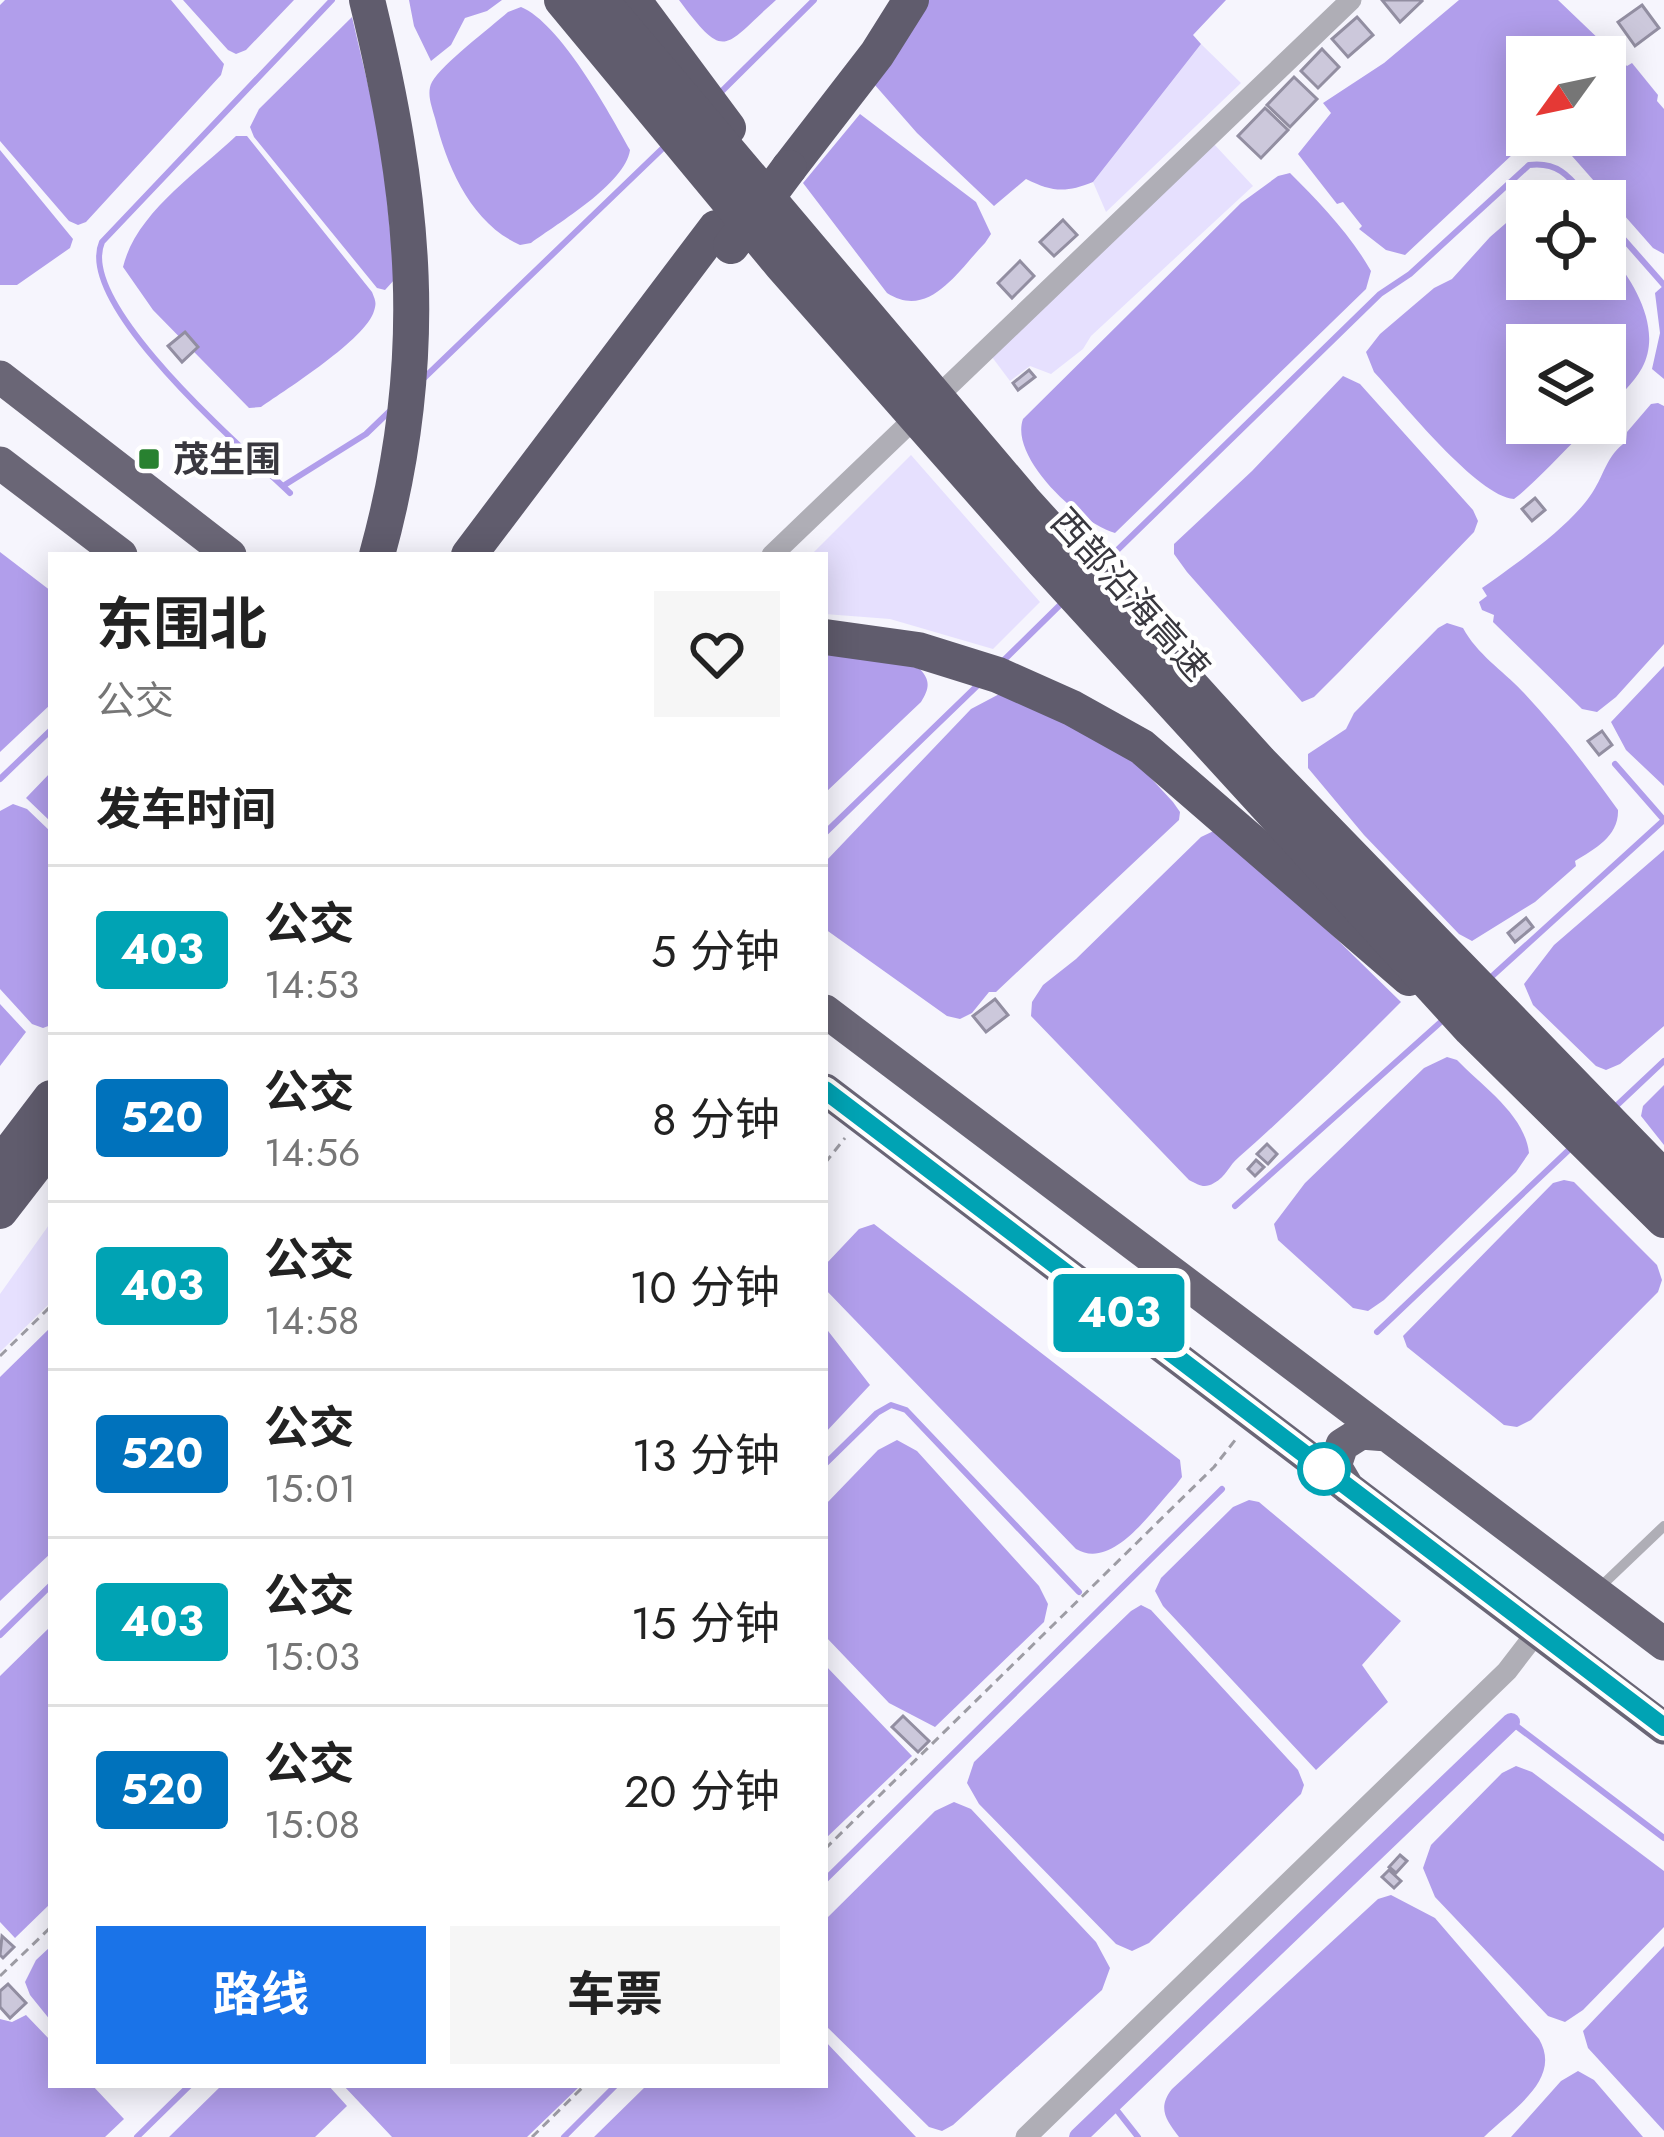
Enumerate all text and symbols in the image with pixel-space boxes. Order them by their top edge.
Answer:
north arrow [1506,36,1626,156]
map controls [1506,36,1626,444]
button: locate [1506,180,1626,300]
button: layers [1506,324,1626,444]
place label: 茂生围 [173,433,281,485]
marker: 茂生围 [136,446,162,472]
street label: 西部沿海高速 [1039,496,1223,692]
text: 东围北 [96,583,267,665]
button: heart [654,591,780,717]
text: 公交 [96,672,174,729]
text: 发车时间 [96,777,276,842]
text: 公交 [264,891,354,956]
text: 403 [120,919,204,980]
text: 5 分钟 [651,919,780,984]
text: 14:53 [264,956,359,1013]
text: 公交 [264,1059,354,1124]
text: 520 [121,1087,203,1148]
text: 8 分钟 [652,1087,780,1152]
text: 14:56 [264,1124,360,1181]
text: 公交 [264,1227,354,1292]
text: 403 [120,1255,204,1316]
text: 10 分钟 [629,1255,780,1320]
line badge: 403 [1050,1274,1188,1352]
text: 403 [1077,1282,1161,1343]
text: 14:58 [264,1292,359,1349]
text: 公交 [264,1395,354,1460]
text: 520 [121,1423,203,1484]
text: 13 分钟 [632,1423,780,1488]
unlabelled marker [1299,1444,1349,1494]
text: 15:01 [264,1460,356,1517]
text: 公交 [264,1563,354,1628]
text: 403 [120,1591,204,1652]
text: 15 分钟 [631,1591,780,1656]
text: 15:03 [264,1628,360,1685]
text: 公交 [264,1731,354,1796]
text: 520 [121,1759,203,1820]
text: 20 分钟 [624,1759,780,1824]
text: 15:08 [264,1796,360,1853]
button: 路线 [96,1926,426,2064]
button: 车票 [450,1926,780,2064]

